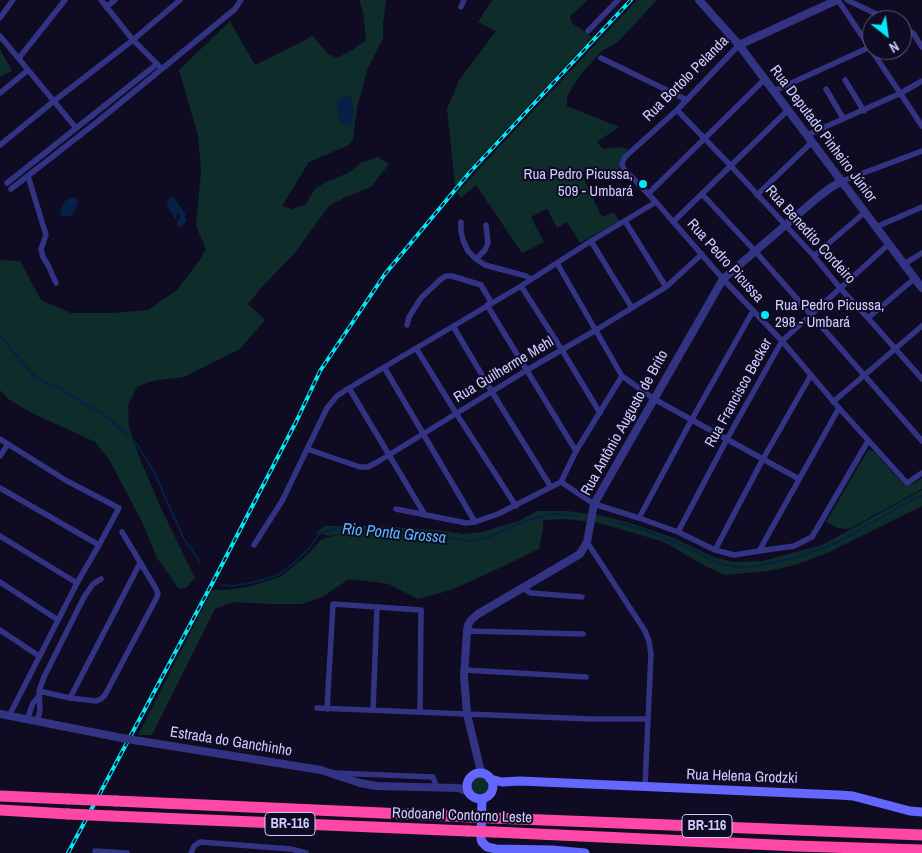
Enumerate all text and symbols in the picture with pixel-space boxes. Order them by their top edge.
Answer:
north arrow [862,10,912,60]
street label: Rua Bortolo Pelanda [640,33,732,125]
text: N [886,37,902,57]
street label: Rua Deputado Pinheiro Júnior [766,62,880,206]
place label: Rua Pedro Picussa, 509 - Umbará [524,166,633,201]
marker: Rua Pedro Picussa, 509 - Umbará [637,178,649,190]
street label: Rua Benedito Cordeiro [761,182,859,288]
street label: Rua Pedro Picussa [683,216,767,306]
place label: Rua Pedro Picussa, 298 - Umbará [775,297,884,332]
marker: Rua Pedro Picussa, 298 - Umbará [759,309,771,321]
street label: Rua Guilherme Mehl [451,333,557,407]
street label: Rua Francisco Becker [702,335,776,451]
street label: Rua Antônio Augusto de Brito [578,347,672,499]
water label: Rio Ponta Grossa [341,520,447,548]
street label: Estrada do Ganchinho [169,723,293,761]
street label: Rua Helena Grodzki [686,766,798,788]
street label: Rodoanel Contorno Leste [392,805,532,827]
road number: BR-116 [265,812,315,836]
road number: BR-116 [682,814,732,838]

